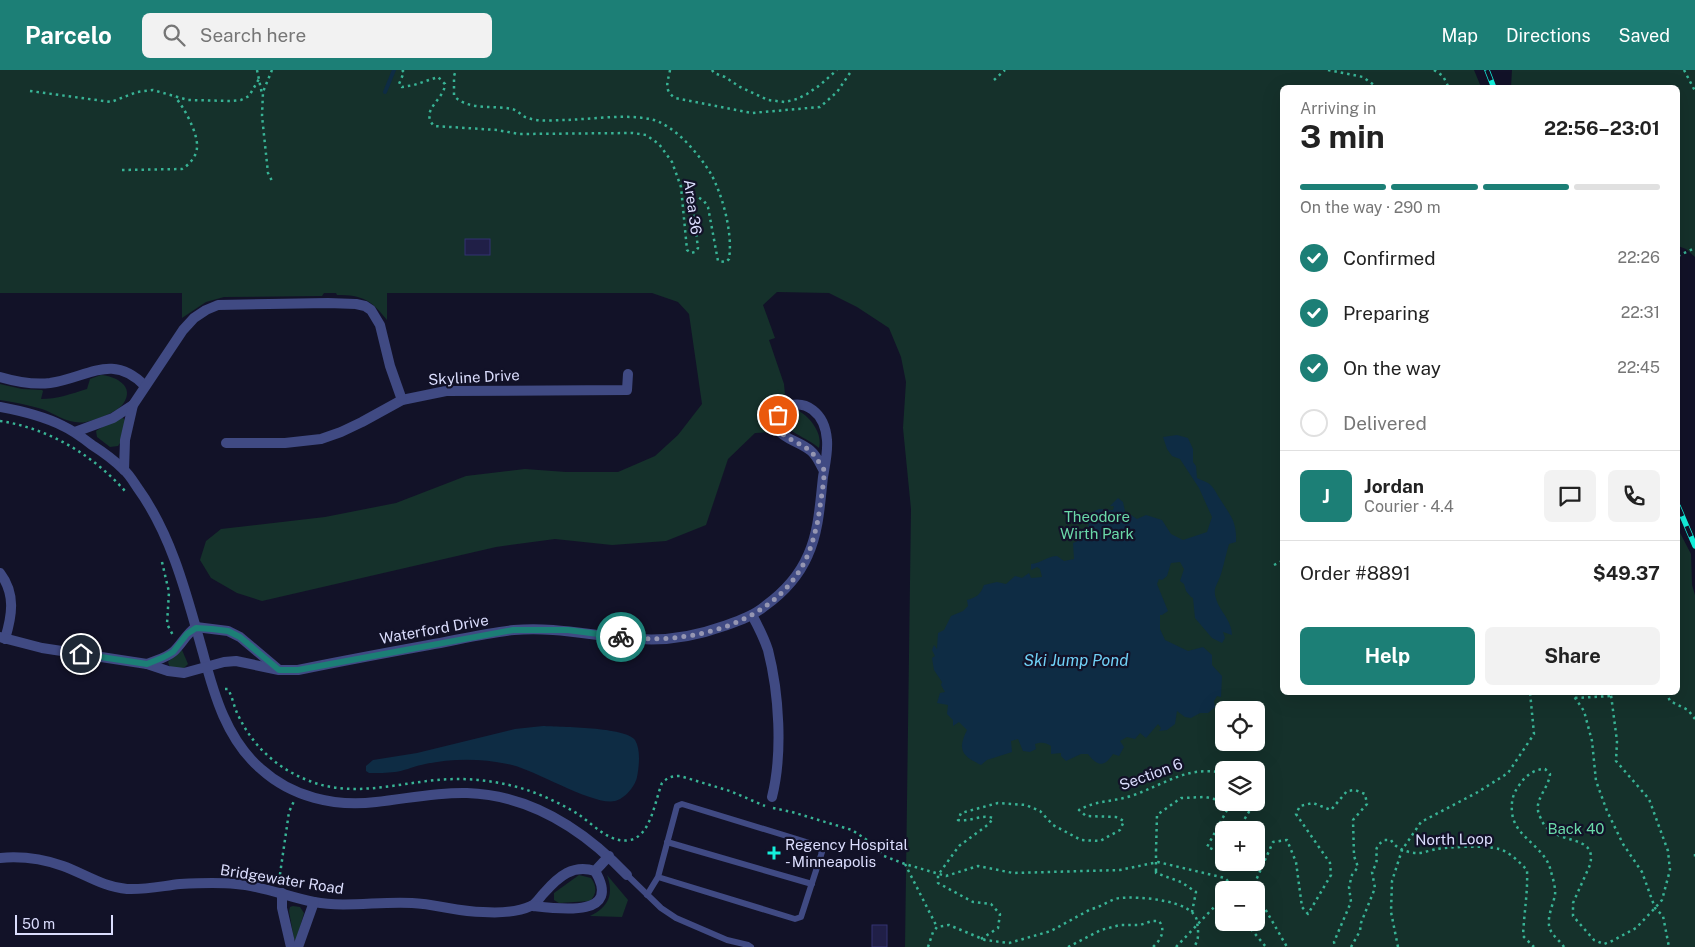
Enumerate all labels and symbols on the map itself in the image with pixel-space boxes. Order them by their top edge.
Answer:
street label: Area 36 [681,178,705,236]
street label: Skyline Drive [428,366,520,388]
pin [757,394,799,436]
park label: Theodore Wirth Park [1060,508,1134,542]
street label: Waterford Drive [378,611,490,647]
courier [596,612,646,662]
pin [60,633,102,675]
water label: Ski Jump Pond [1024,651,1129,670]
street label: Section 6 [1117,755,1185,793]
park label: Back 40 [1547,820,1605,837]
street label: North Loop [1415,830,1493,848]
place label: Regency Hospital - Minneapolis [785,836,908,870]
marker: Regency Hospital - Minneapolis [767,846,781,860]
street label: Bridgewater Road [219,861,345,897]
scale bar [15,912,112,935]

